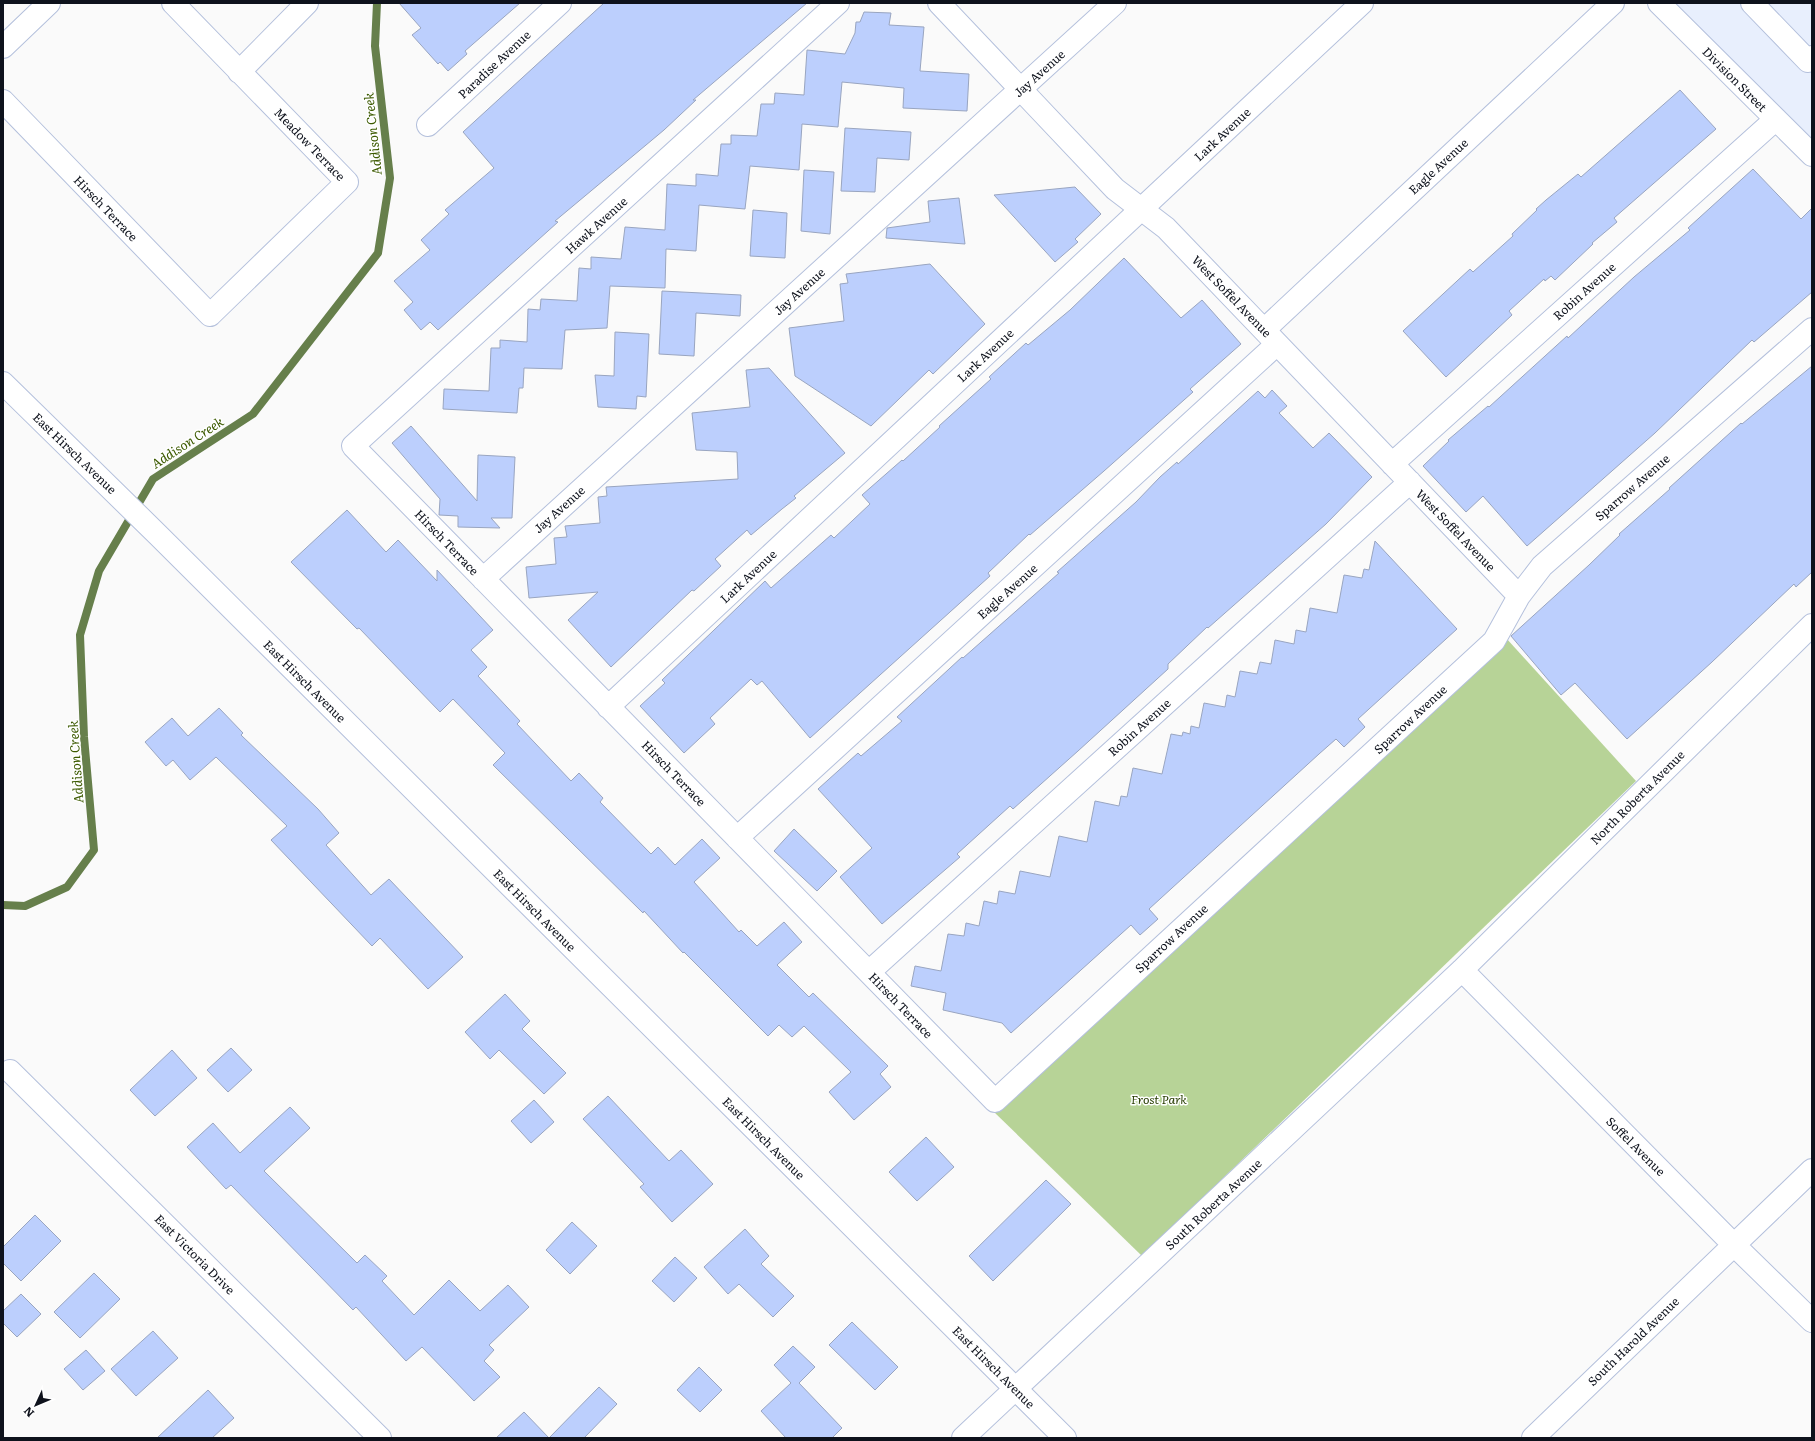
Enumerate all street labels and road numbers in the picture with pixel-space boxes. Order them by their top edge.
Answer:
street label: Paradise Avenue [454,26,534,102]
street label: Division Street [1699,43,1771,115]
street label: Jay Avenue [1009,45,1069,101]
street label: Meadow Terrace [270,103,350,185]
street label: Lark Avenue [1190,103,1254,165]
street label: Eagle Avenue [1404,134,1472,198]
street label: Hirsch Terrace [70,171,142,245]
street label: Hawk Avenue [561,192,631,258]
street label: West Soffel Avenue [1188,251,1276,341]
street label: Robin Avenue [1549,258,1619,324]
street label: Jay Avenue [769,263,829,319]
street label: Lark Avenue [953,324,1017,386]
street label: East Hirsch Avenue [29,408,121,498]
street label: Sparrow Avenue [1591,449,1673,525]
street label: Jay Avenue [529,481,589,537]
street label: West Soffel Avenue [1412,485,1500,575]
street label: Hirsch Terrace [411,505,483,579]
street label: Lark Avenue [716,545,780,607]
street label: Eagle Avenue [973,559,1041,623]
street label: East Hirsch Avenue [260,636,350,726]
street label: Sparrow Avenue [1370,680,1450,758]
street label: Robin Avenue [1104,694,1174,760]
street label: Hirsch Terrace [638,736,710,810]
street label: North Roberta Avenue [1586,746,1688,848]
street label: East Hirsch Avenue [490,865,580,955]
street label: Sparrow Avenue [1131,899,1211,977]
street label: Hirsch Terrace [865,968,937,1042]
street label: East Hirsch Avenue [719,1093,809,1183]
street label: Soffel Avenue [1602,1112,1670,1180]
street label: South Roberta Avenue [1161,1154,1265,1254]
street label: East Victoria Drive [151,1210,239,1298]
street label: South Harold Avenue [1583,1292,1683,1390]
street label: East Hirsch Avenue [949,1322,1039,1412]

